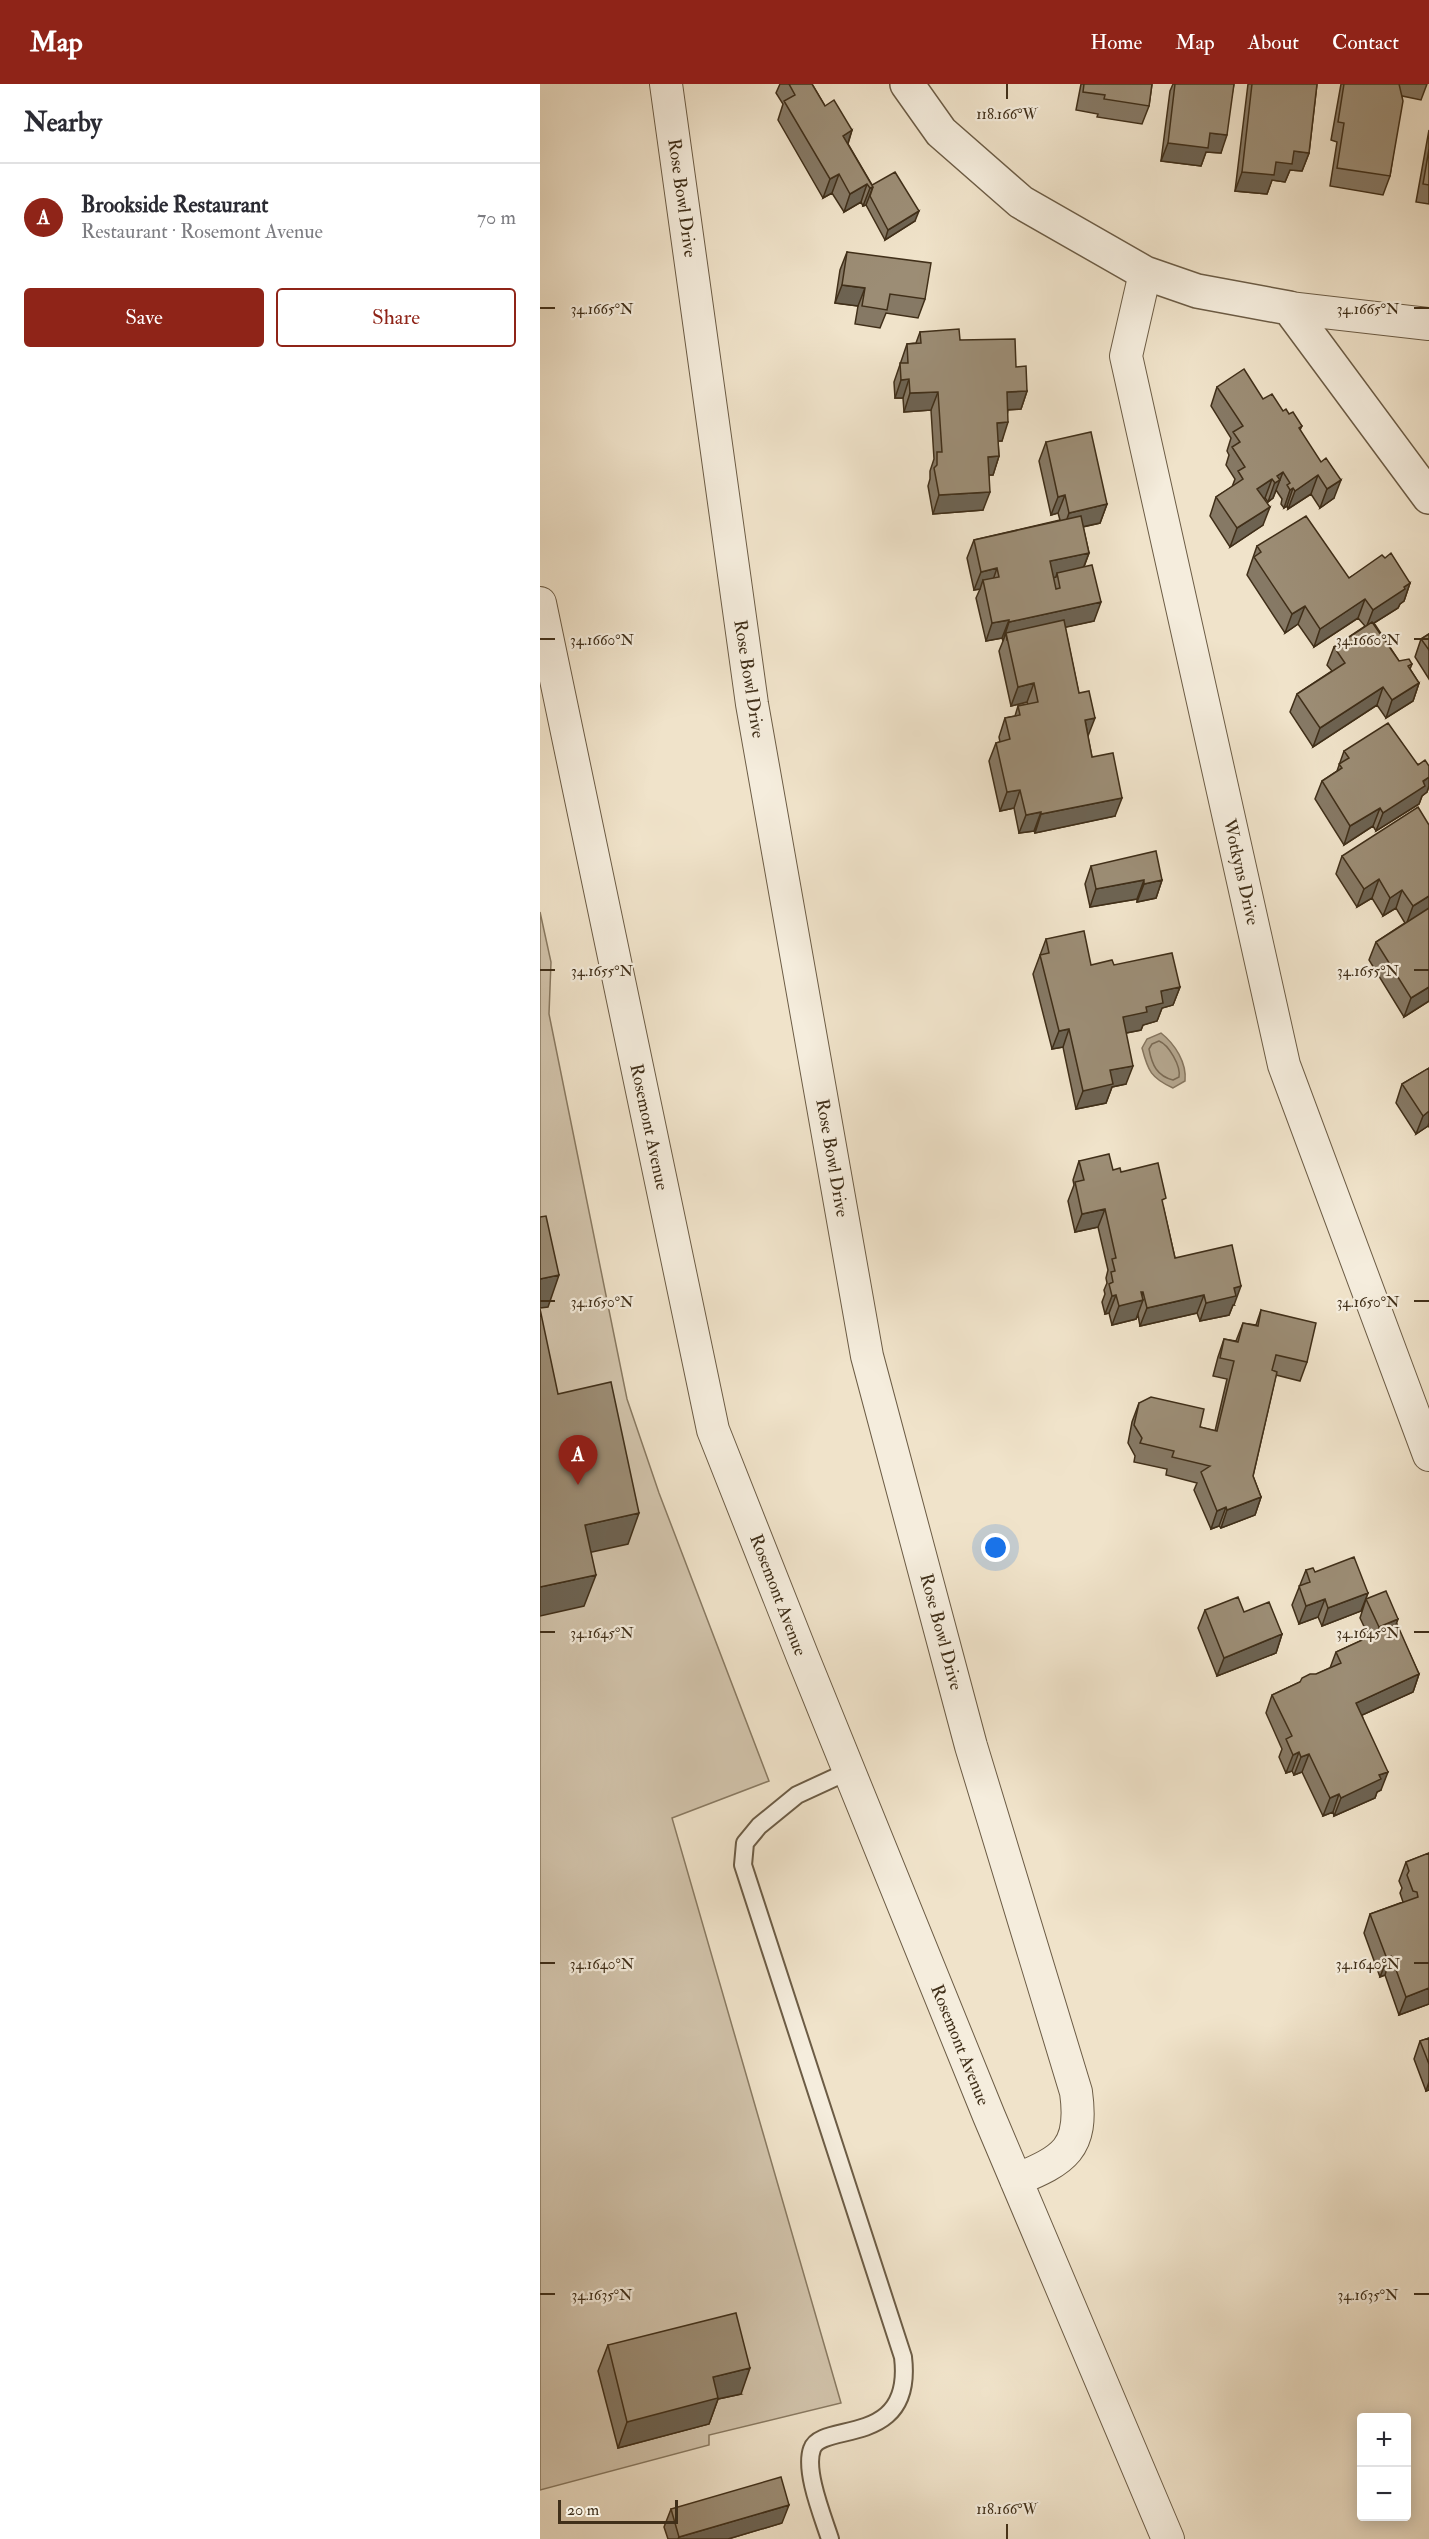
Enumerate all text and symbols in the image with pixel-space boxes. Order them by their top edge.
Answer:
text: Map [30,25,83,60]
text: Home [1090,29,1142,56]
text: Map [1175,29,1215,56]
text: About [1248,29,1299,56]
text: Contact [1332,29,1399,56]
text: 118.166°W [976,105,1039,124]
text: Nearby [24,107,102,139]
street label: Rose Bowl Drive [662,137,702,259]
text: Brookside Restaurant [81,191,268,219]
text: A [37,205,50,230]
text: 70 m [477,205,516,230]
text: Restaurant · Rosemont Avenue [81,219,323,244]
button: Save [24,288,264,347]
button: Share [276,288,516,347]
text: 34.1665°N [571,300,634,319]
text: 34.1665°N [1337,300,1400,319]
street label: Rose Bowl Drive [728,618,770,740]
text: 34.1660°N [570,631,634,650]
text: 34.1660°N [1336,631,1400,650]
street label: Wotkyns Drive [1217,816,1264,928]
text: 34.1655°N [571,962,633,981]
text: 34.1655°N [1337,962,1399,981]
street label: Rosemont Avenue [624,1062,674,1193]
street label: Rose Bowl Drive [810,1097,854,1219]
text: 34.1650°N [571,1293,634,1312]
text: 34.1650°N [1337,1293,1400,1312]
pin: A [558,1436,597,1485]
street label: Rosemont Avenue [744,1531,812,1660]
your location [981,1533,1010,1562]
street label: Rose Bowl Drive [914,1571,968,1693]
text: 34.1645°N [570,1624,634,1643]
text: 34.1645°N [1336,1624,1400,1643]
text: 34.1640°N [570,1955,635,1974]
text: 34.1640°N [1336,1955,1401,1974]
street label: Rosemont Avenue [925,1981,995,2109]
text: 34.1635°N [572,2286,633,2305]
text: 34.1635°N [1338,2286,1399,2305]
map controls [1357,2413,1411,2521]
button: + [1357,2413,1411,2467]
button: − [1357,2467,1411,2521]
scale bar [558,2497,678,2524]
text: 20 m [567,2500,599,2520]
text: 118.166°W [976,2500,1039,2519]

